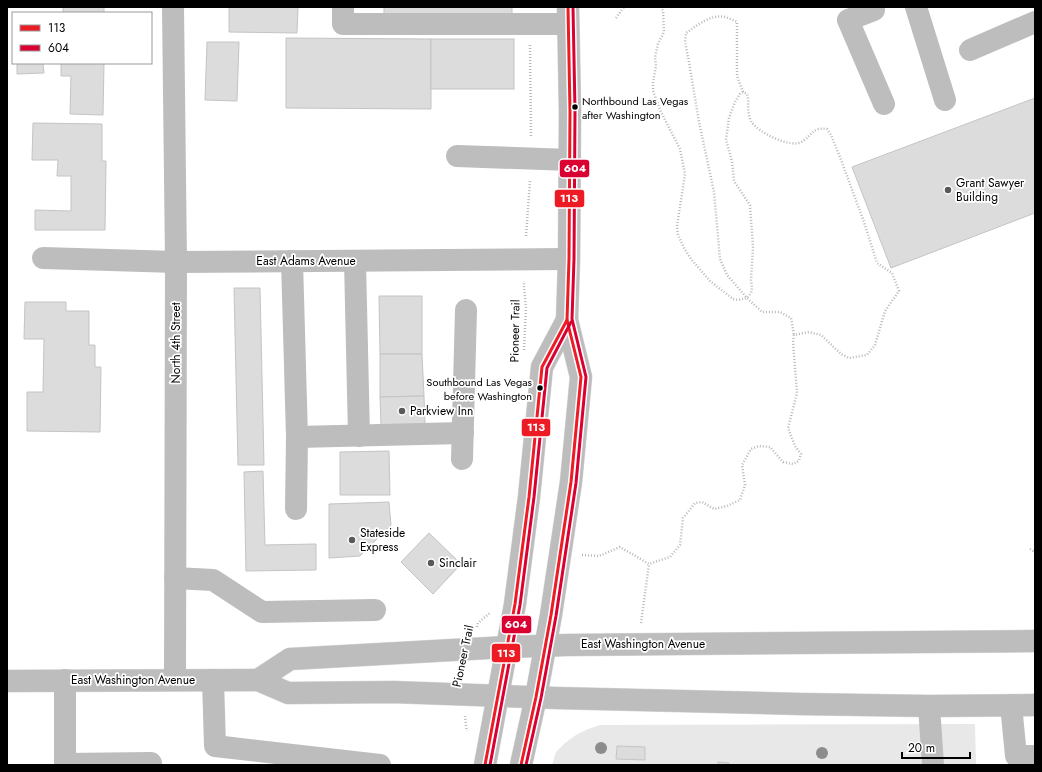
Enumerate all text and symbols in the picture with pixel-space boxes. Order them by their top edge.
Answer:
legend [12,12,152,64]
text: 113 [48,19,66,37]
text: 604 [48,39,69,57]
place label: Northbound Las Vegas after Washington [582,93,689,123]
marker: Northbound Las Vegas after Washington [570,102,580,112]
line badge: 604 [559,159,590,178]
text: 604 [564,160,586,176]
place label: Grant Sawyer Building [956,174,1025,206]
marker: Grant Sawyer Building [943,185,953,195]
line badge: 113 [554,189,585,208]
text: 113 [560,190,578,206]
street label: East Adams Avenue [256,252,356,270]
street label: Pioneer Trail [505,299,525,363]
street label: North 4th Street [167,302,185,384]
place label: Southbound Las Vegas before Washington [426,374,533,404]
marker: Southbound Las Vegas before Washington [535,383,545,393]
place label: Parkview Inn [410,402,473,420]
marker: Parkview Inn [397,406,407,416]
line badge: 113 [521,418,551,437]
text: 113 [527,419,545,435]
place label: Stateside Express [360,524,405,556]
marker: Stateside Express [347,535,357,545]
place label: Sinclair [439,554,477,572]
marker: Sinclair [426,558,436,568]
line badge: 604 [501,615,532,634]
text: 604 [505,616,527,632]
street label: Pioneer Trail [448,623,478,689]
street label: East Washington Avenue [581,635,705,653]
line badge: 113 [491,643,521,663]
text: 113 [497,645,515,661]
street label: East Washington Avenue [71,671,195,689]
scale bar [902,734,970,760]
text: 20 m [908,739,935,757]

